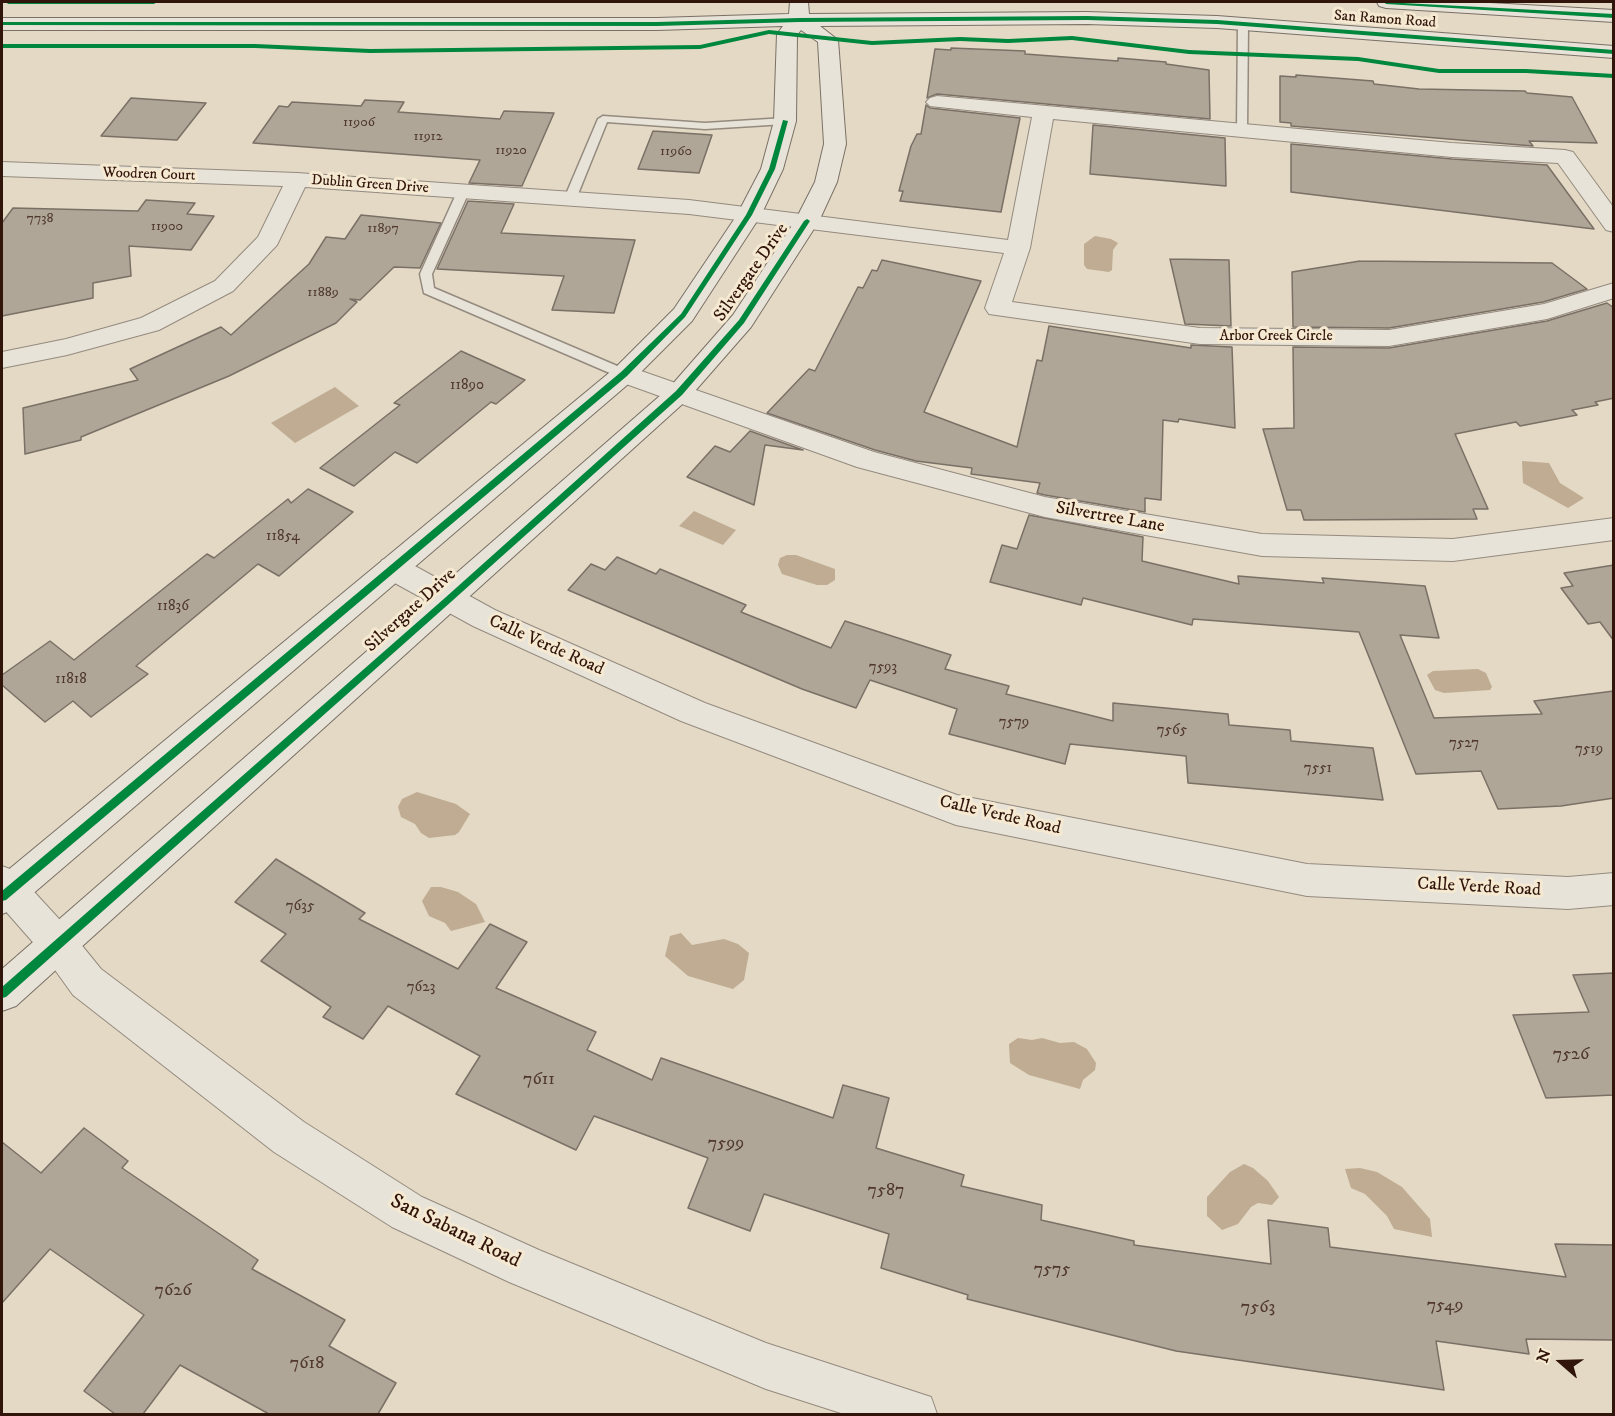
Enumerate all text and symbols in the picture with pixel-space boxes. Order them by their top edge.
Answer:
street label: San Ramon Road [1333,7,1437,33]
house number: 11906 [343,115,375,131]
house number: 11912 [413,129,443,145]
house number: 11920 [495,143,527,159]
house number: 11960 [660,144,692,160]
street label: Woodren Court [102,164,196,186]
street label: Dublin Green Drive [311,172,429,198]
house number: 7738 [27,211,53,227]
house number: 11900 [151,219,183,235]
street label: Silvergate Drive [710,220,794,326]
house number: 11897 [367,221,399,237]
house number: 11889 [307,285,339,301]
street label: Arbor Creek Circle [1219,328,1333,346]
house number: 11890 [450,377,484,395]
street label: Silvertree Lane [1054,498,1166,538]
house number: 11854 [266,528,300,546]
street label: Silvergate Drive [361,565,461,657]
house number: 11836 [157,598,189,616]
street label: Calle Verde Road [485,611,607,681]
house number: 7593 [869,659,897,677]
house number: 11818 [55,671,87,689]
house number: 7579 [999,714,1029,732]
house number: 7565 [1157,722,1187,740]
house number: 7527 [1449,735,1479,753]
house number: 7519 [1575,741,1603,759]
house number: 7551 [1304,760,1332,778]
street label: Calle Verde Road [937,792,1063,840]
street label: Calle Verde Road [1417,874,1541,902]
house number: 7635 [286,898,314,916]
house number: 7623 [407,979,435,997]
house number: 7526 [1553,1044,1589,1066]
house number: 7611 [523,1069,555,1091]
house number: 7599 [708,1133,744,1155]
house number: 7587 [868,1180,904,1202]
street label: San Sabana Road [386,1190,524,1274]
house number: 7575 [1034,1259,1070,1281]
house number: 7626 [155,1280,191,1302]
house number: 7549 [1427,1295,1463,1317]
house number: 7563 [1241,1297,1275,1319]
north arrow [1531,1332,1591,1392]
text: N [1532,1346,1556,1365]
house number: 7618 [290,1353,324,1375]

